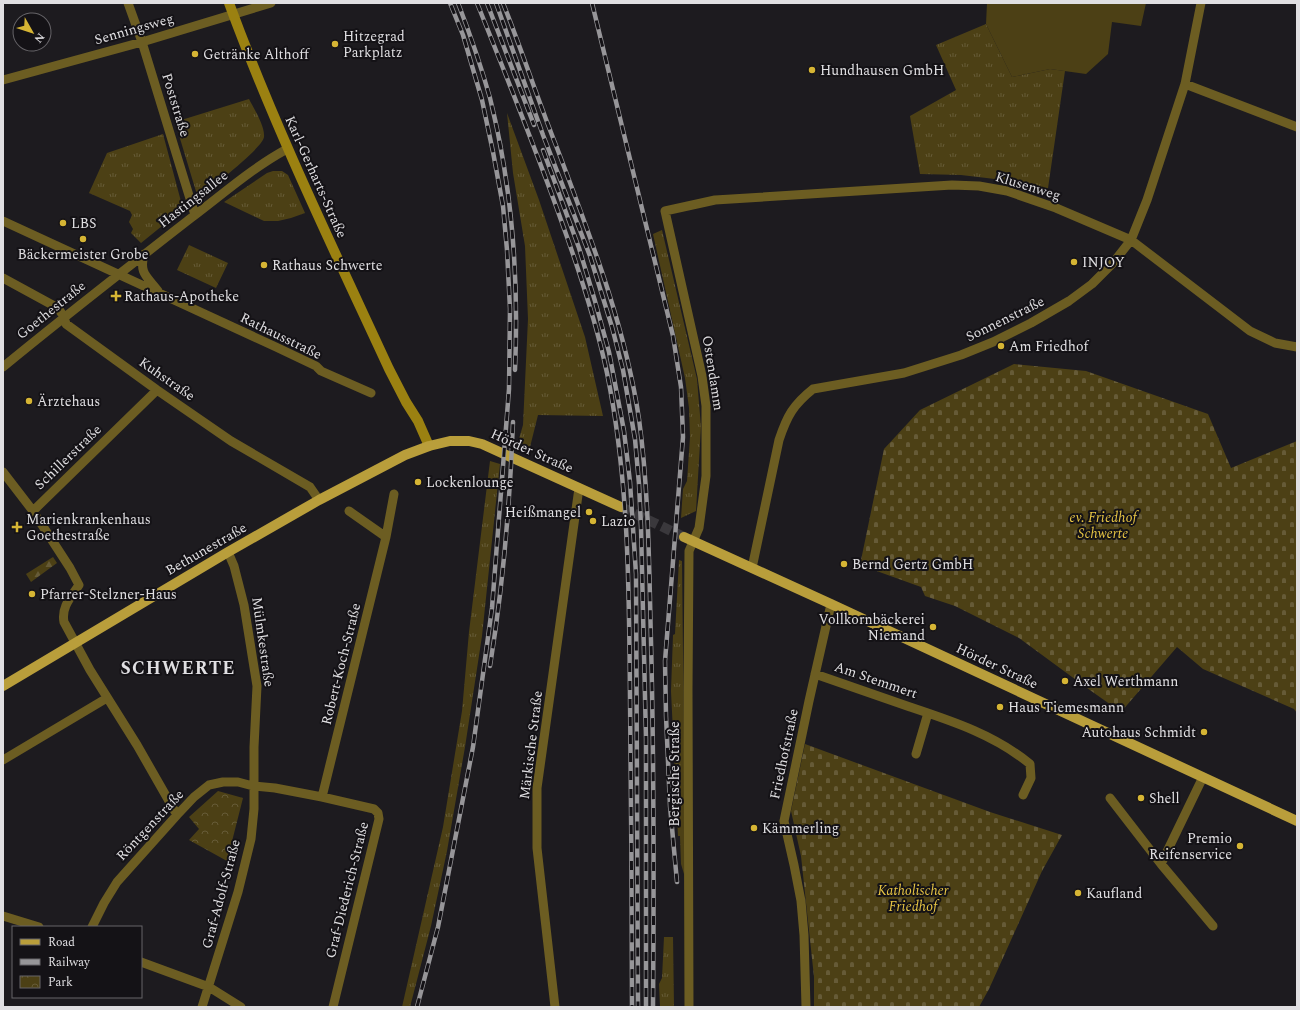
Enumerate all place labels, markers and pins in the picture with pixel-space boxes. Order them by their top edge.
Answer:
place label: Hitzegrad Parkplatz [343,26,405,63]
marker: Hitzegrad Parkplatz [330,39,340,49]
place label: Getränke Althoff [203,44,310,65]
marker: Getränke Althoff [190,49,200,59]
place label: Hundhausen GmbH [820,60,944,81]
marker: Hundhausen GmbH [807,65,817,75]
place label: LBS [71,213,96,234]
marker: LBS [58,218,68,228]
marker: Bäckermeister Grobe [78,234,88,244]
place label: Bäckermeister Grobe [17,244,149,265]
place label: INJOY [1082,252,1125,273]
place label: Rathaus Schwerte [272,255,383,276]
marker: INJOY [1069,257,1079,267]
marker: Rathaus Schwerte [259,260,269,270]
place label: Rathaus-Apotheke [124,286,239,307]
marker: Rathaus-Apotheke [111,291,121,301]
place label: Am Friedhof [1009,336,1089,357]
marker: Am Friedhof [996,341,1006,351]
place label: Ärztehaus [37,391,100,412]
marker: Ärztehaus [24,396,34,406]
place label: Lockenlounge [426,472,514,493]
marker: Lockenlounge [413,477,423,487]
place label: Heißmangel [505,502,581,523]
marker: Heißmangel [584,507,594,517]
place label: Marienkrankenhaus Goethestraße [26,509,151,546]
place label: Lazio [601,511,635,532]
marker: Lazio [588,516,598,526]
marker: Marienkrankenhaus Goethestraße [11,521,23,533]
place label: Bernd Gertz GmbH [852,554,973,575]
marker: Bernd Gertz GmbH [839,559,849,569]
place label: Pfarrer-Stelzner-Haus [40,584,177,605]
marker: Pfarrer-Stelzner-Haus [27,589,37,599]
place label: Vollkornbäckerei Niemand [818,609,925,646]
marker: Vollkornbäckerei Niemand [928,622,938,632]
place label: Axel Werthmann [1073,671,1178,692]
marker: Axel Werthmann [1060,676,1070,686]
place label: Haus Tiemesmann [1008,697,1124,718]
marker: Haus Tiemesmann [995,702,1005,712]
place label: Autohaus Schmidt [1081,722,1196,743]
marker: Autohaus Schmidt [1199,727,1209,737]
place label: Shell [1149,788,1180,809]
marker: Shell [1136,793,1146,803]
place label: Kämmerling [762,818,839,839]
marker: Kämmerling [749,823,759,833]
place label: Premio Reifenservice [1149,828,1232,865]
marker: Premio Reifenservice [1235,841,1245,851]
place label: Kaufland [1086,883,1142,904]
marker: Kaufland [1073,888,1083,898]

